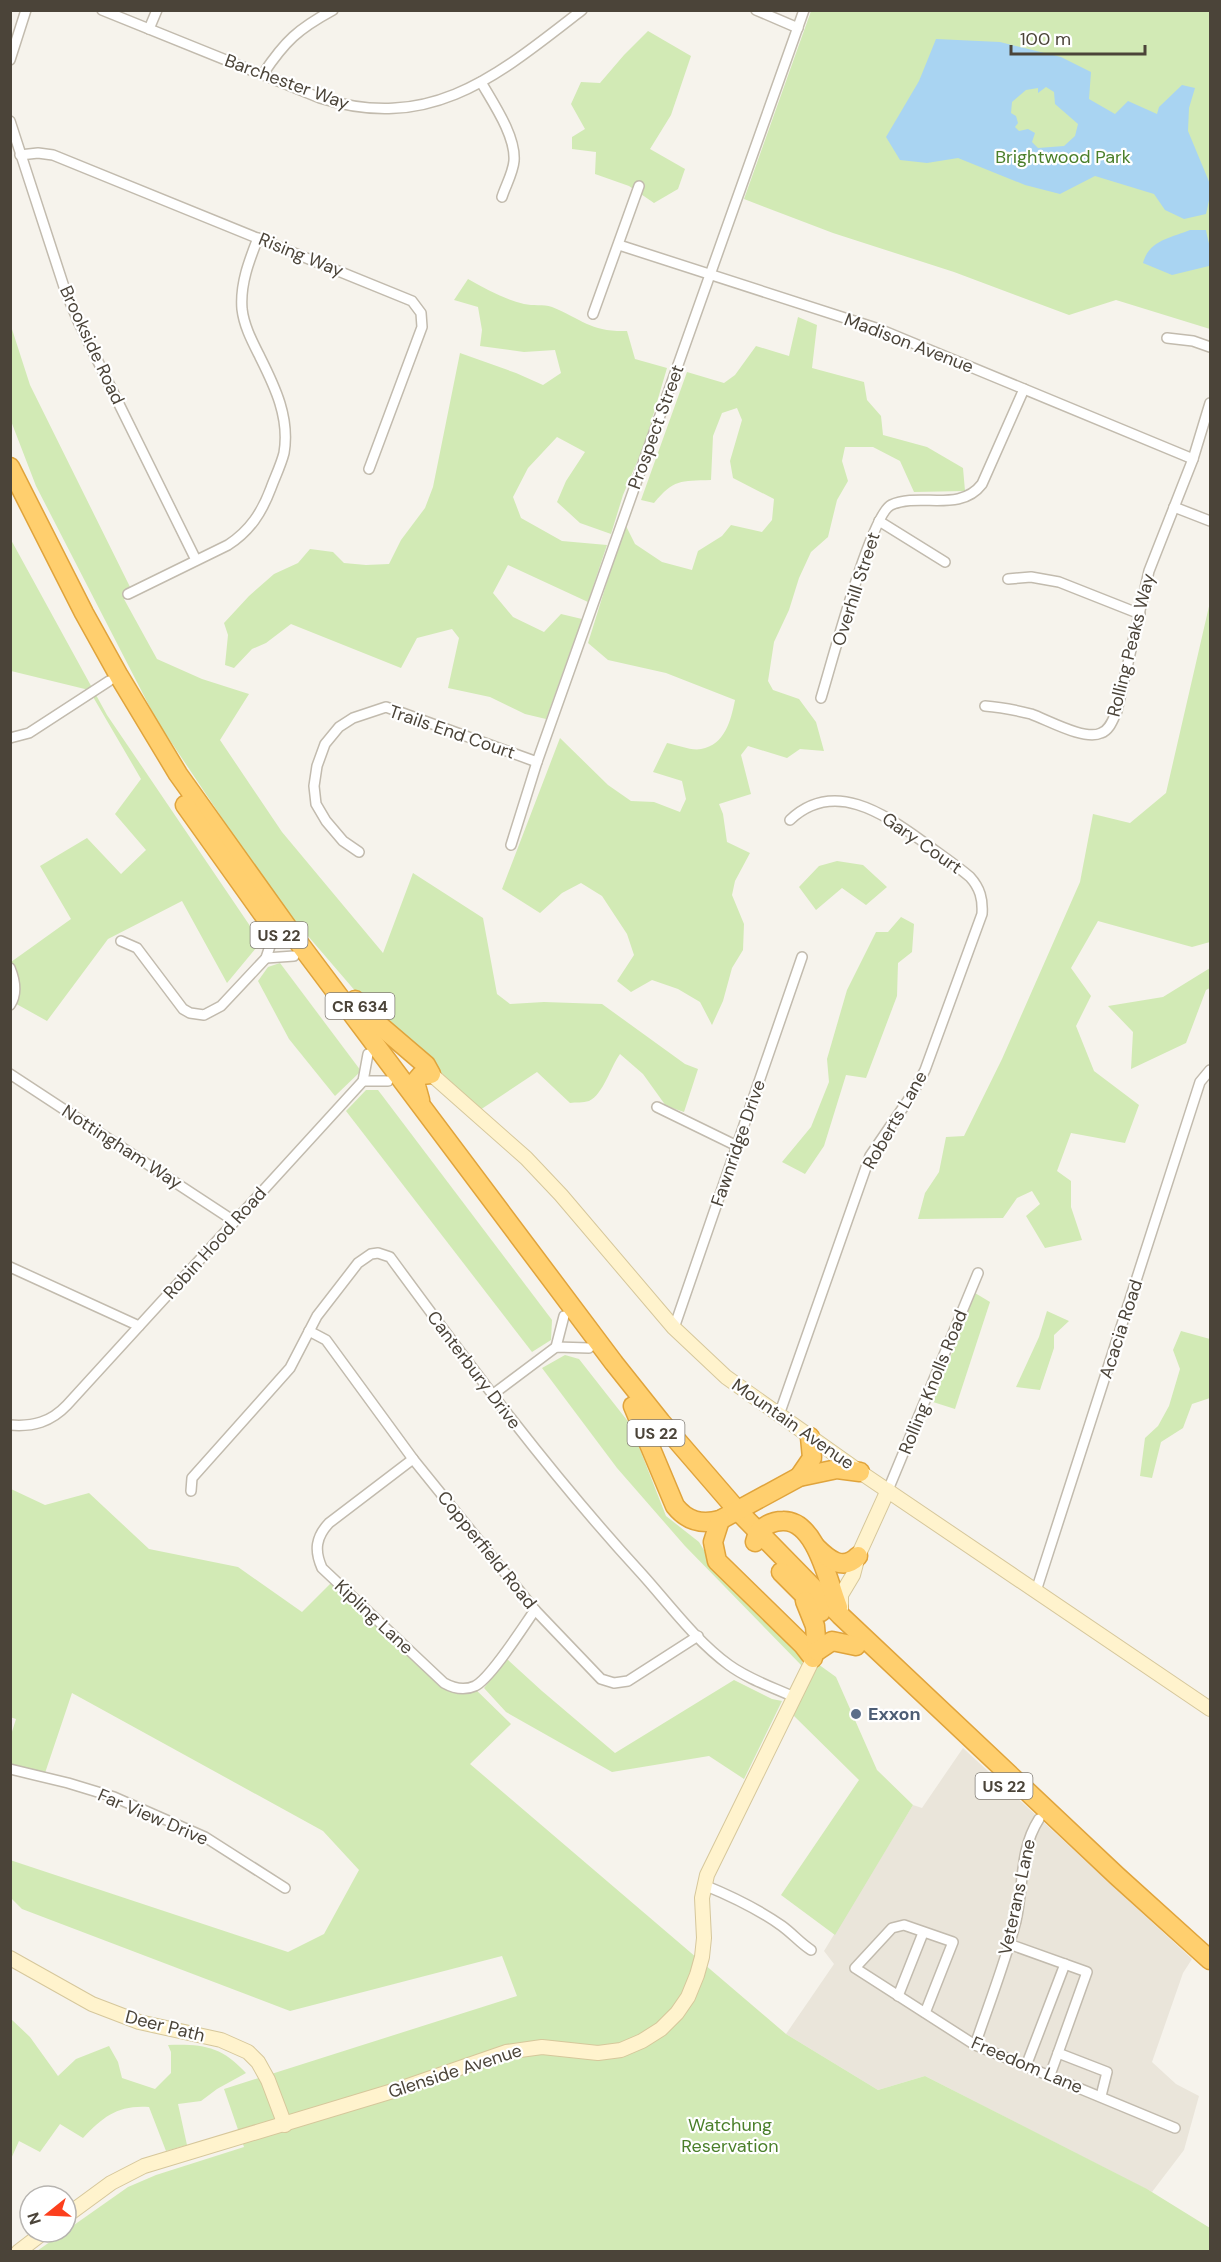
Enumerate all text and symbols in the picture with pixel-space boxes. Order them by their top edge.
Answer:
scale bar [1011,18,1144,56]
text: 100 m [1020,27,1071,51]
street label: Barchester Way [221,48,353,116]
park label: Brightwood Park [995,145,1131,169]
street label: Rising Way [255,227,347,283]
street label: Brookside Road [54,282,130,408]
street label: Madison Avenue [841,307,977,379]
street label: Prospect Street [622,361,690,493]
street label: Overhill Street [826,529,886,649]
street label: Rolling Peaks Way [1102,571,1160,719]
street label: Trails End Court [386,699,518,765]
street label: Gary Court [877,807,967,879]
road number: US 22 [250,922,308,948]
road number: CR 634 [326,993,394,1019]
street label: Roberts Lane [857,1066,933,1174]
street label: Fawnridge Drive [705,1077,771,1209]
street label: Nottingham Way [57,1099,187,1195]
street label: Robin Hood Road [158,1182,272,1304]
street label: Acacia Road [1094,1276,1148,1382]
street label: Canterbury Drive [422,1306,526,1434]
street label: Rolling Knolls Road [893,1306,973,1458]
street label: Mountain Avenue [727,1373,859,1475]
road number: US 22 [628,1420,684,1446]
street label: Copperfield Road [432,1486,542,1614]
street label: Kipling Lane [329,1574,419,1660]
place label: Exxon [868,1702,921,1726]
marker: Exxon [849,1707,863,1721]
road number: US 22 [976,1773,1032,1799]
street label: Far View Drive [94,1783,212,1851]
street label: Veterans Lane [993,1837,1041,1957]
street label: Deer Path [123,2005,207,2047]
street label: Freedom Lane [968,2031,1086,2099]
street label: Glenside Avenue [385,2038,525,2104]
park label: Watchung Reservation [681,2113,779,2158]
north arrow [18,2184,78,2244]
text: N [22,2210,46,2227]

